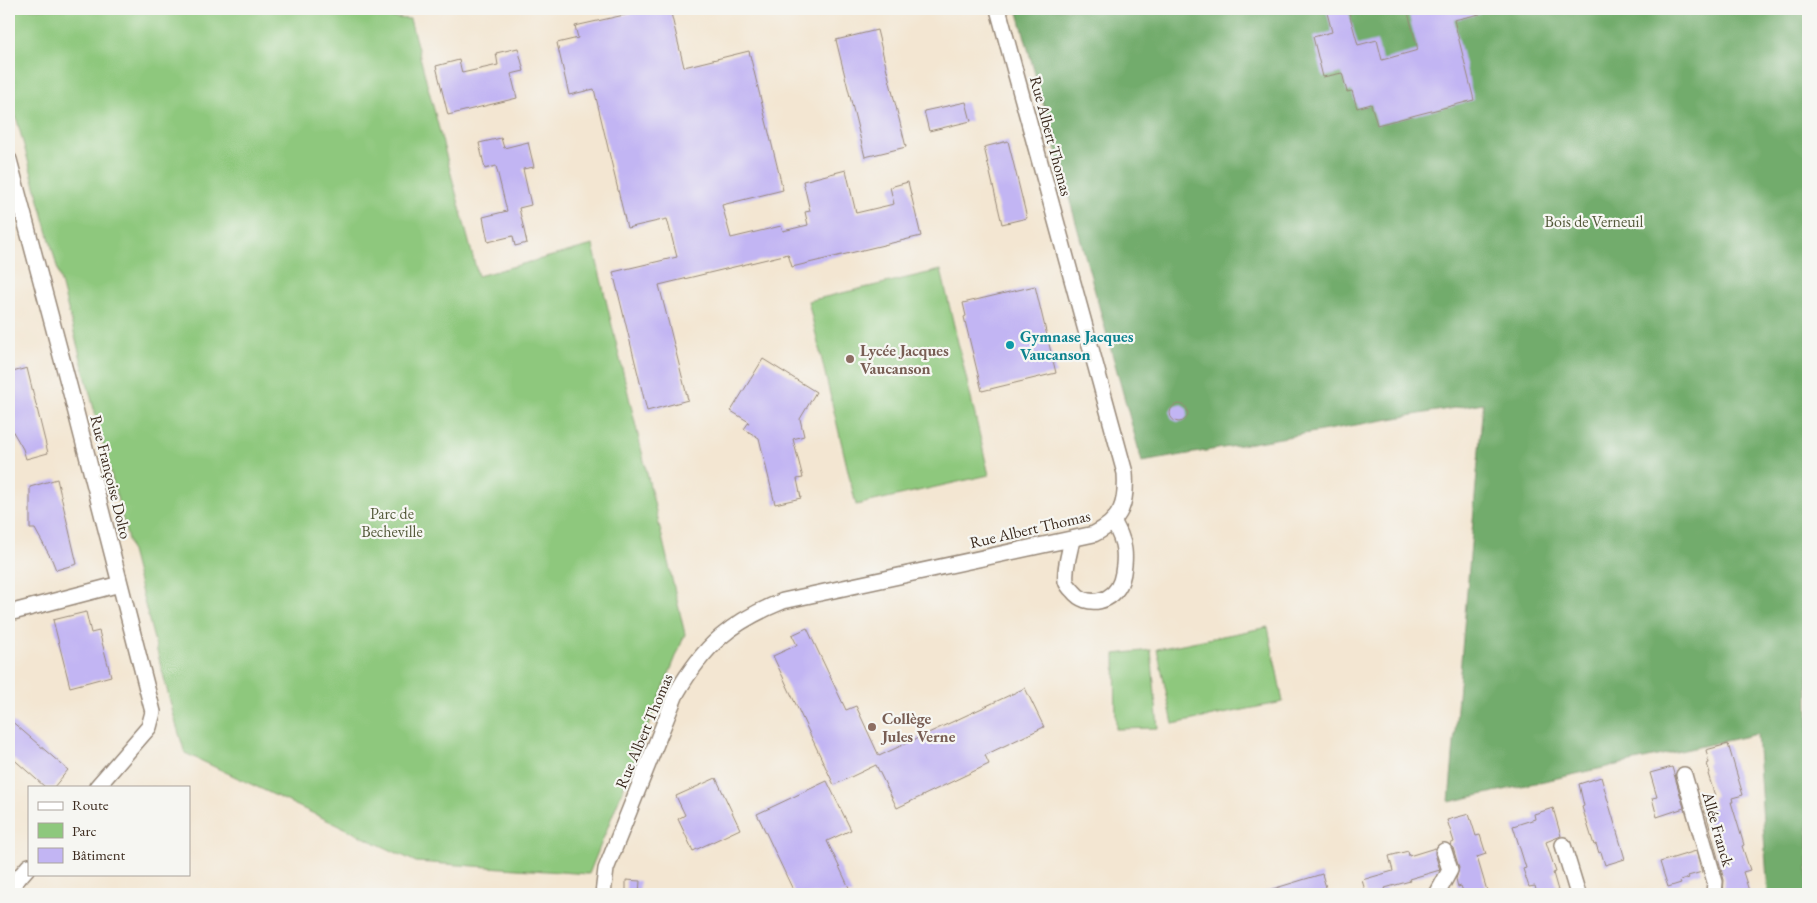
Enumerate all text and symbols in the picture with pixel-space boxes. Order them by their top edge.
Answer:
street label: Rue Albert Thomas [1025,74,1077,198]
park label: Bois de Verneuil [1545,211,1644,232]
place label: Gymnase Jacques Vaucanson [1020,326,1134,365]
marker: Gymnase Jacques Vaucanson [1004,339,1016,351]
place label: Lycée Jacques Vaucanson [860,340,949,379]
marker: Lycée Jacques Vaucanson [844,353,856,365]
street label: Rue Françoise Dolto [85,413,137,541]
park label: Parc de Becheville [361,503,423,542]
street label: Rue Albert Thomas [968,505,1092,553]
street label: Rue Albert Thomas [610,670,678,792]
place label: Collège Jules Verne [880,708,956,747]
marker: Collège Jules Verne [866,721,878,733]
legend [28,786,190,876]
street label: Allée Franck [1697,788,1739,869]
text: Route [72,795,109,814]
text: Parc [72,821,97,840]
text: Bâtiment [72,845,126,864]

